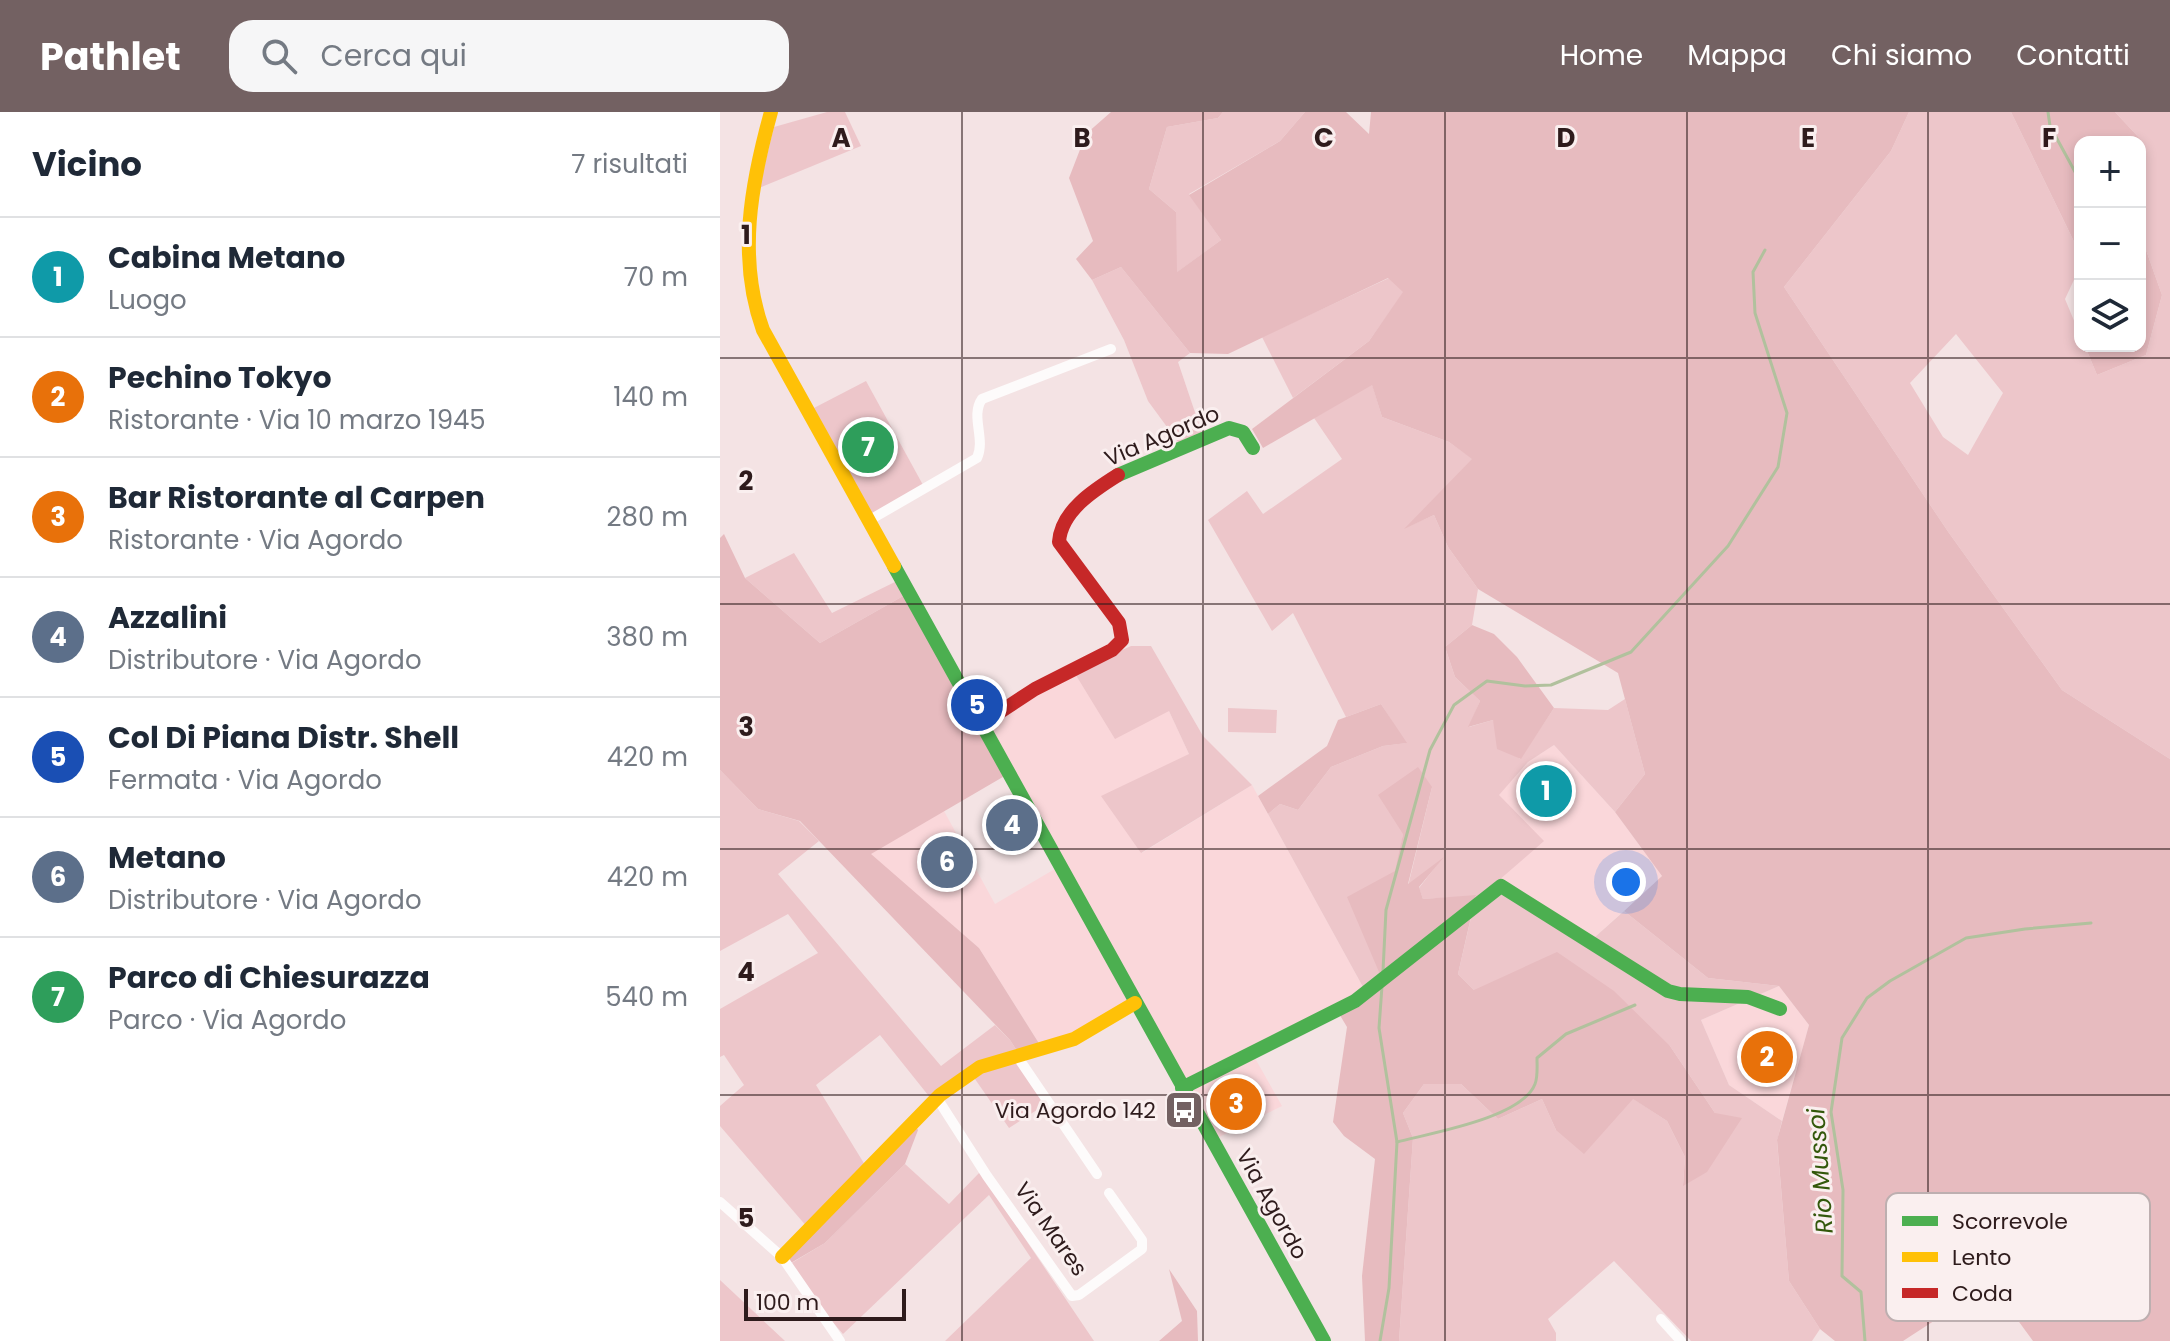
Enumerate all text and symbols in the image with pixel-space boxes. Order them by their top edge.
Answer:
search box [229,20,789,92]
text: Pathlet [40,30,181,83]
icon: search [257,34,301,78]
text: Cerca qui [321,34,467,77]
text: Home [1560,36,1643,75]
text: Mappa [1687,36,1787,75]
text: Chi siamo [1831,36,1972,75]
text: Contatti [2016,36,2130,75]
text: A [831,120,851,156]
text: B [1073,120,1091,156]
text: C [1314,120,1334,156]
text: D [1557,120,1576,156]
text: E [1801,120,1815,156]
text: F [2042,120,2056,156]
map controls [2074,136,2146,352]
button: + [2074,136,2146,208]
text: Vicino [32,140,142,188]
text: 7 risultati [571,146,688,182]
button: − [2074,208,2146,280]
text: 1 [741,217,751,253]
text: Cabina Metano [108,236,345,279]
text: 1 [53,259,63,295]
text: 70 m [624,259,688,295]
button: layers [2074,280,2146,352]
text: Luogo [108,282,187,318]
text: Pechino Tokyo [108,356,332,399]
text: 2 [51,379,65,415]
text: 140 m [613,379,688,415]
street label: Via Agordo [1100,398,1224,474]
text: Ristorante · Via 10 marzo 1945 [108,402,486,438]
pin: 7 [842,417,894,477]
text: 2 [739,463,754,499]
text: Bar Ristorante al Carpen [108,476,485,519]
text: 3 [50,499,66,535]
text: 280 m [607,499,688,535]
text: Ristorante · Via Agordo [108,522,403,558]
text: Azzalini [108,596,227,639]
text: 4 [49,619,67,655]
text: 380 m [606,619,688,655]
text: Distributore · Via Agordo [108,642,422,678]
pin: 5 [951,675,1003,735]
text: 3 [738,709,754,745]
text: Col Di Piana Distr. Shell [108,716,459,759]
text: 5 [50,739,66,775]
text: 420 m [607,739,688,775]
pin: 1 [1520,761,1572,821]
text: Fermata · Via Agordo [108,762,382,798]
pin: 4 [986,795,1038,855]
pin: 6 [921,832,973,892]
text: Metano [108,836,226,879]
text: 6 [50,859,66,895]
text: 420 m [607,859,688,895]
your location [1606,862,1646,902]
text: Distributore · Via Agordo [108,882,422,918]
text: 4 [737,954,755,990]
text: Parco di Chiesurazza [108,956,430,999]
text: 7 [51,979,65,1015]
text: 540 m [605,979,688,1015]
text: Parco · Via Agordo [108,1002,346,1038]
pin: 2 [1741,1027,1793,1087]
pin: 3 [1210,1074,1262,1134]
bus stop icon: Via Agordo 142 [1163,1089,1205,1131]
place label: Via Agordo 142 [995,1095,1156,1126]
water label: Rio Mussoi [1799,1106,1841,1235]
street label: Via Agordo [1229,1143,1315,1265]
street label: Via Mares [1007,1176,1095,1282]
legend [1886,1193,2150,1321]
text: 5 [738,1200,754,1236]
text: Scorrevole [1952,1206,2068,1237]
text: Lento [1952,1242,2011,1273]
text: Coda [1952,1278,2013,1309]
scale bar [744,1285,906,1321]
text: 100 m [756,1287,819,1318]

